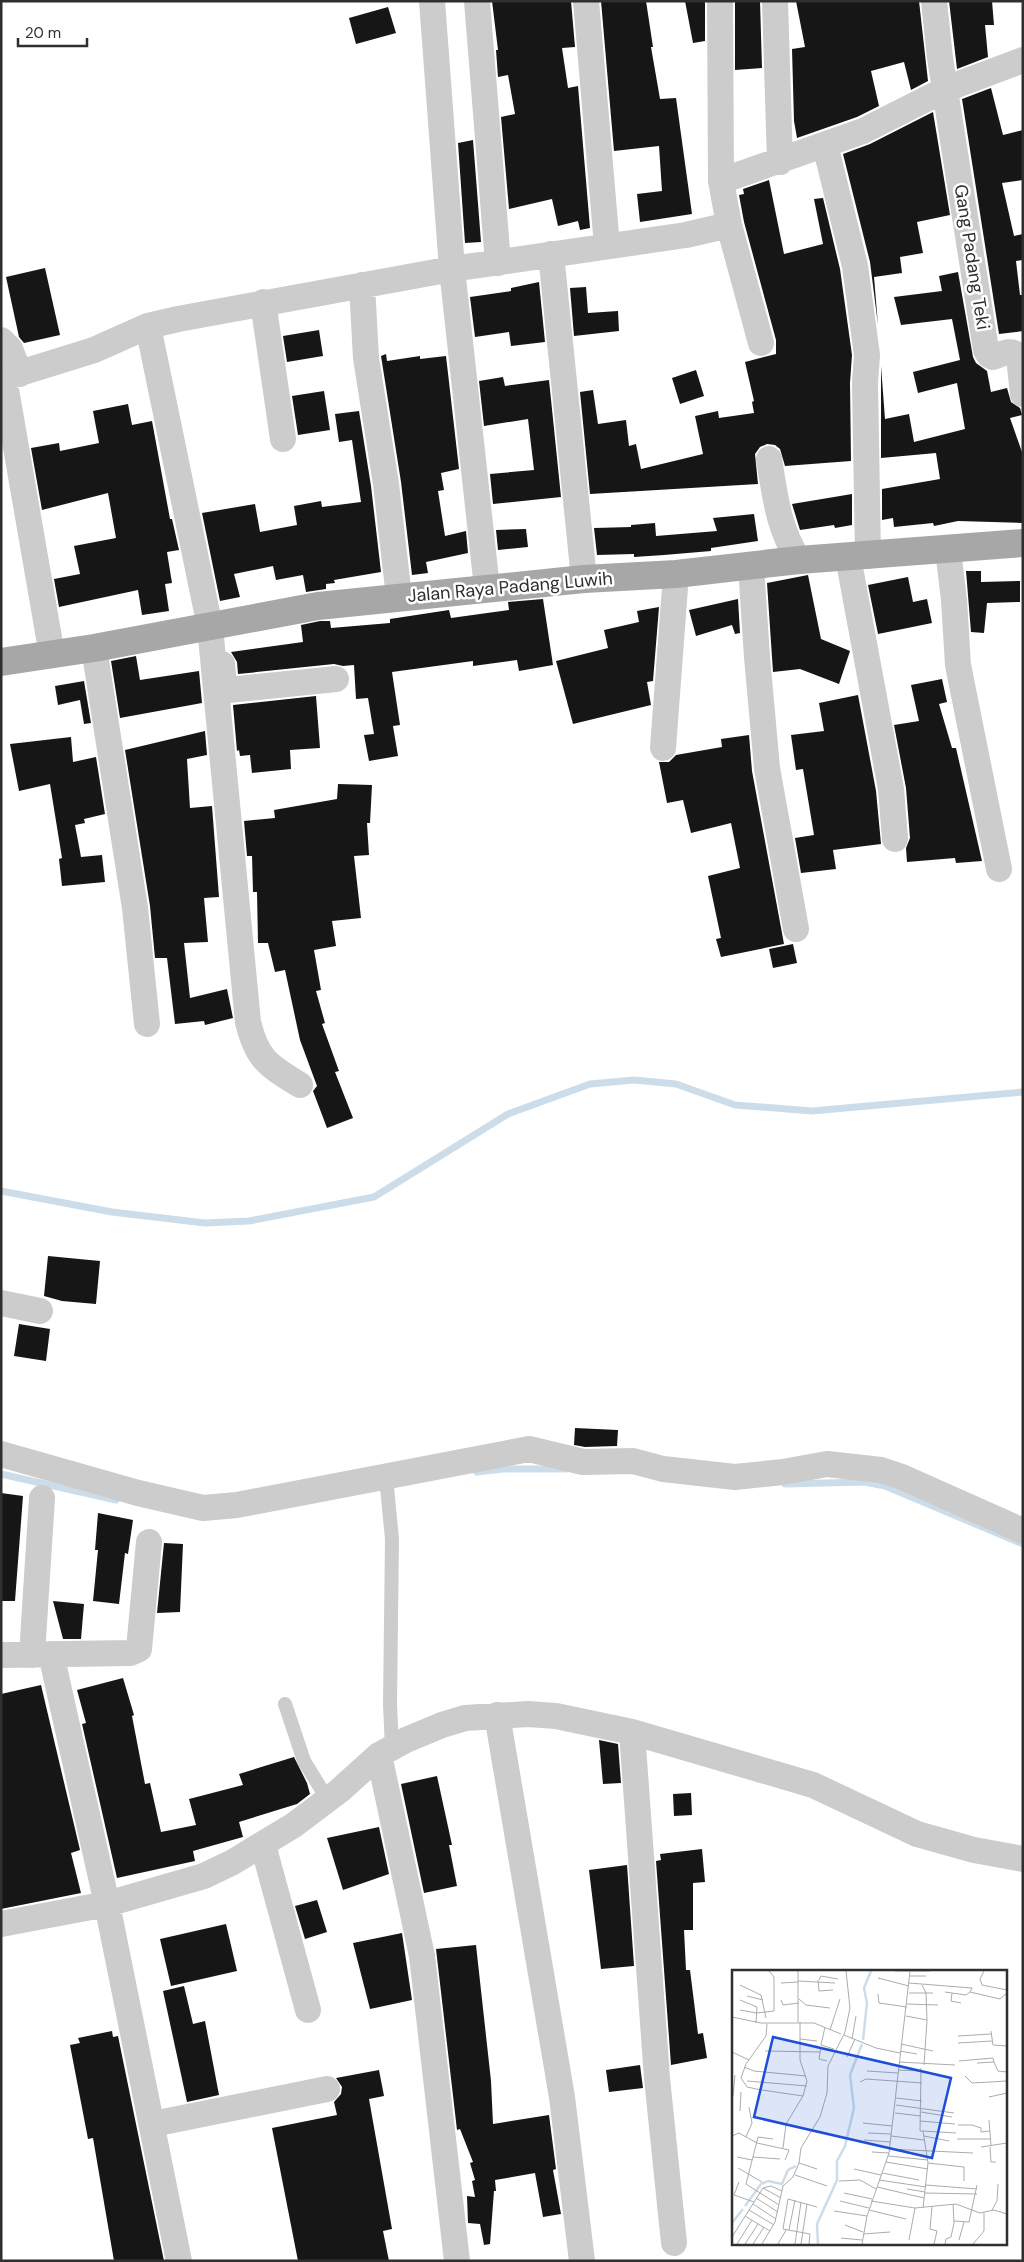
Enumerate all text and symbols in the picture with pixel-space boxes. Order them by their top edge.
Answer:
scale bar [18,15,86,47]
text: 20 m [25,23,61,43]
street label: Gang Padang Teki [949,183,995,331]
street label: Jalan Raya Padang Luwih [406,566,614,608]
inset map [732,1970,1006,2244]

